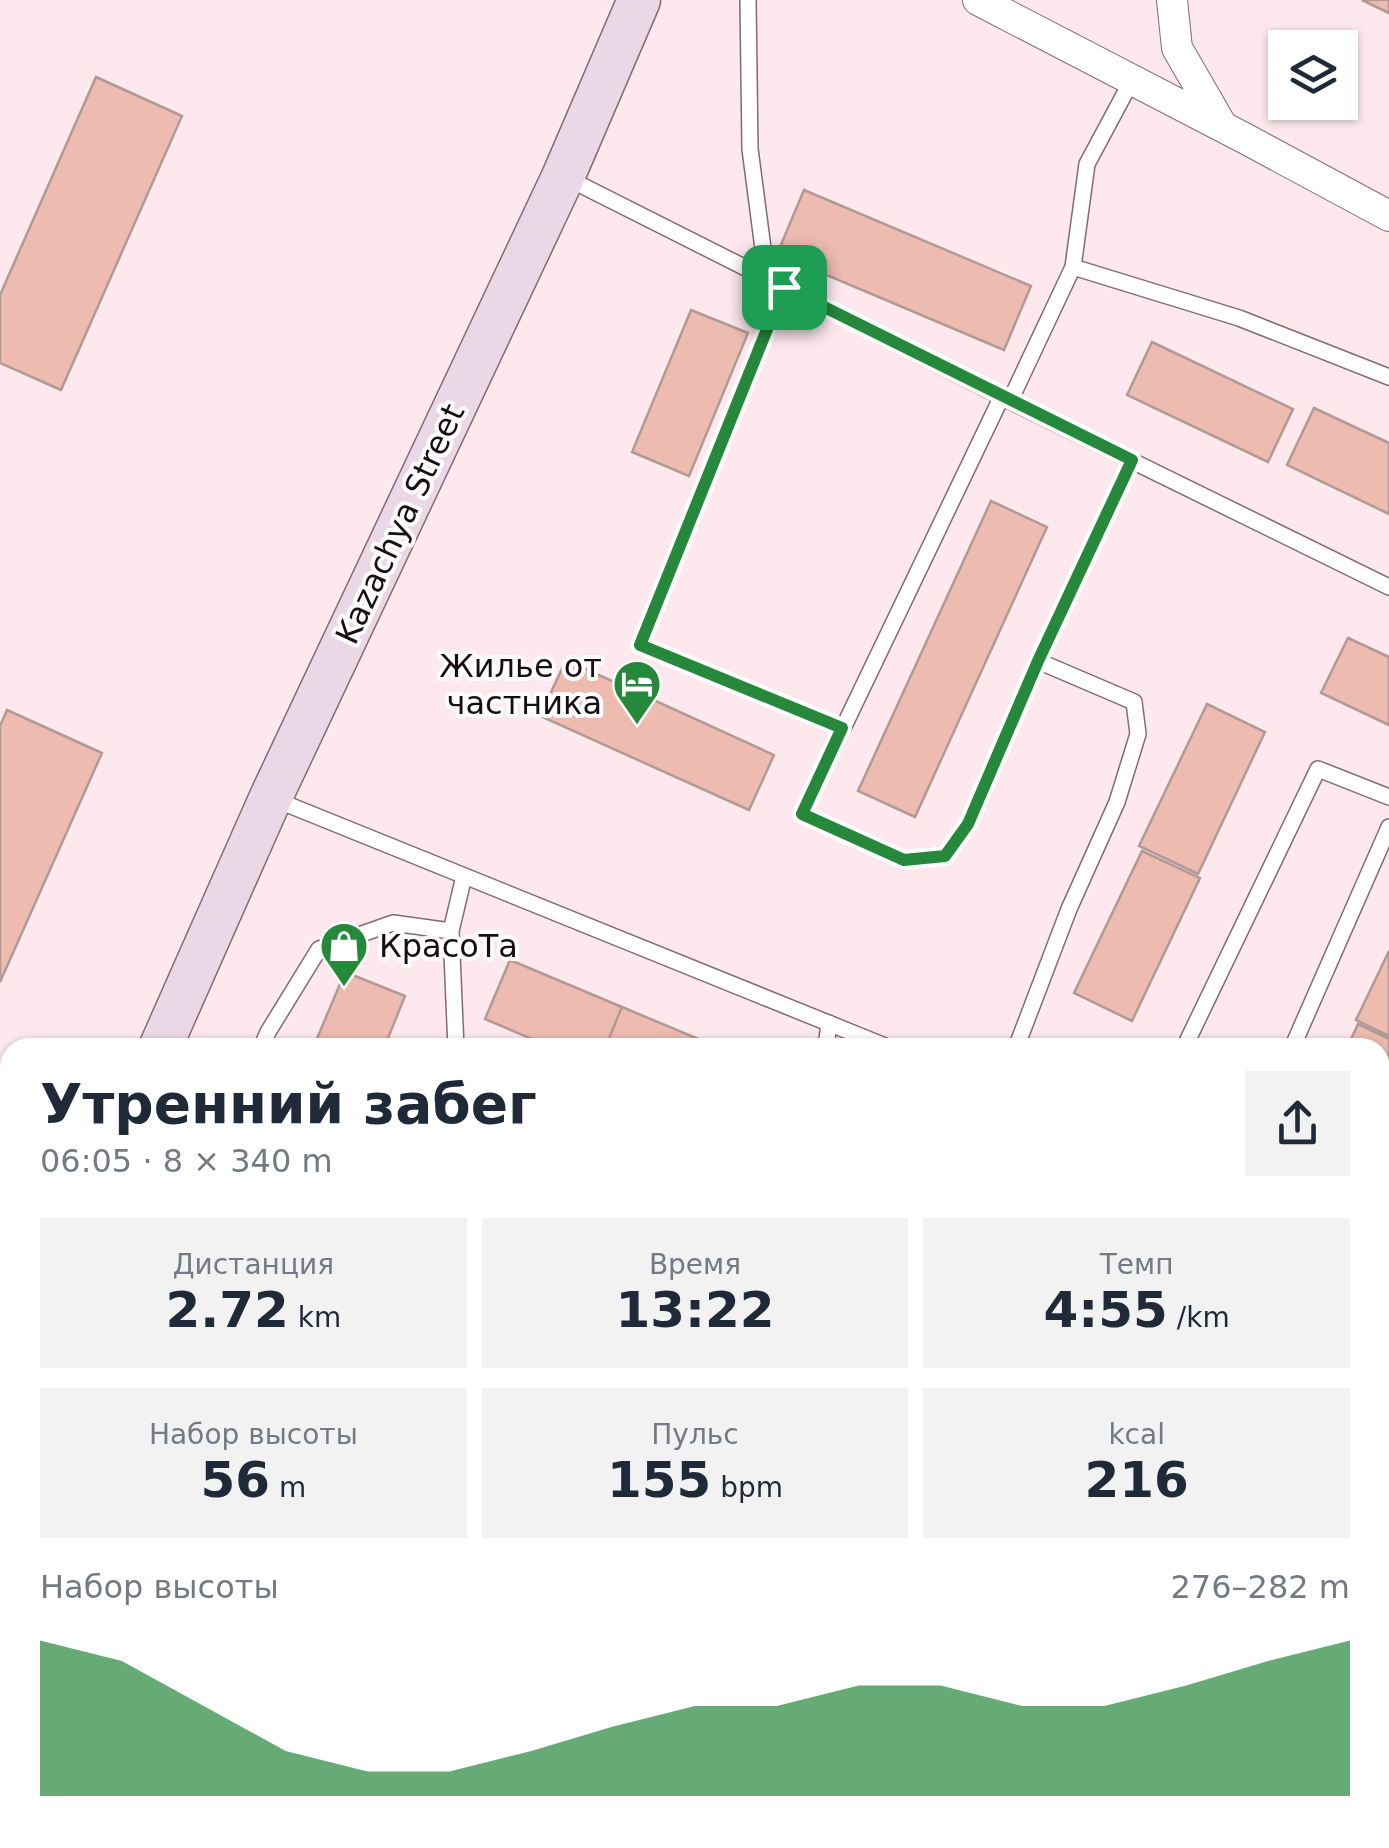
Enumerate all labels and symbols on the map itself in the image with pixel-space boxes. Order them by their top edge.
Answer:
pin [742,245,827,330]
street label: Kazachya Street [328,398,472,650]
place label: Жилье от частника [439,647,602,722]
hotel icon: Жилье от частника [611,658,663,726]
shop icon: КрасоТа [318,920,370,988]
place label: КрасоТа [379,927,518,965]

